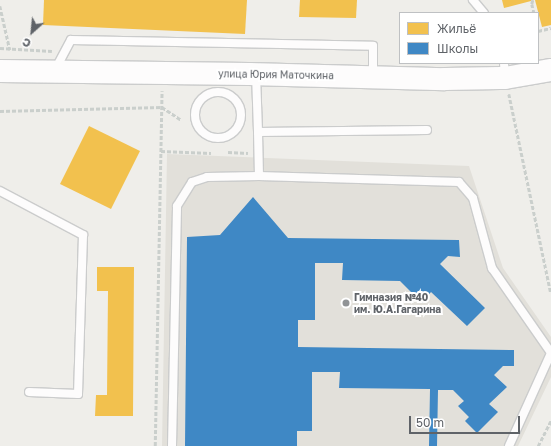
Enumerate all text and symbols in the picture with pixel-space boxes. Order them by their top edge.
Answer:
north arrow [12,12,52,52]
legend [399,12,539,64]
text: Жильё [437,21,476,36]
text: С [20,36,33,51]
text: Школы [437,41,478,56]
street label: улица Юрия Маточкина [218,68,334,82]
place label: Гимназия №40 им. Ю.А.Гагарина [354,291,441,314]
marker: Гимназия №40 им. Ю.А.Гагарина [341,298,351,308]
scale bar [411,408,522,434]
text: 50 m [416,415,444,430]

